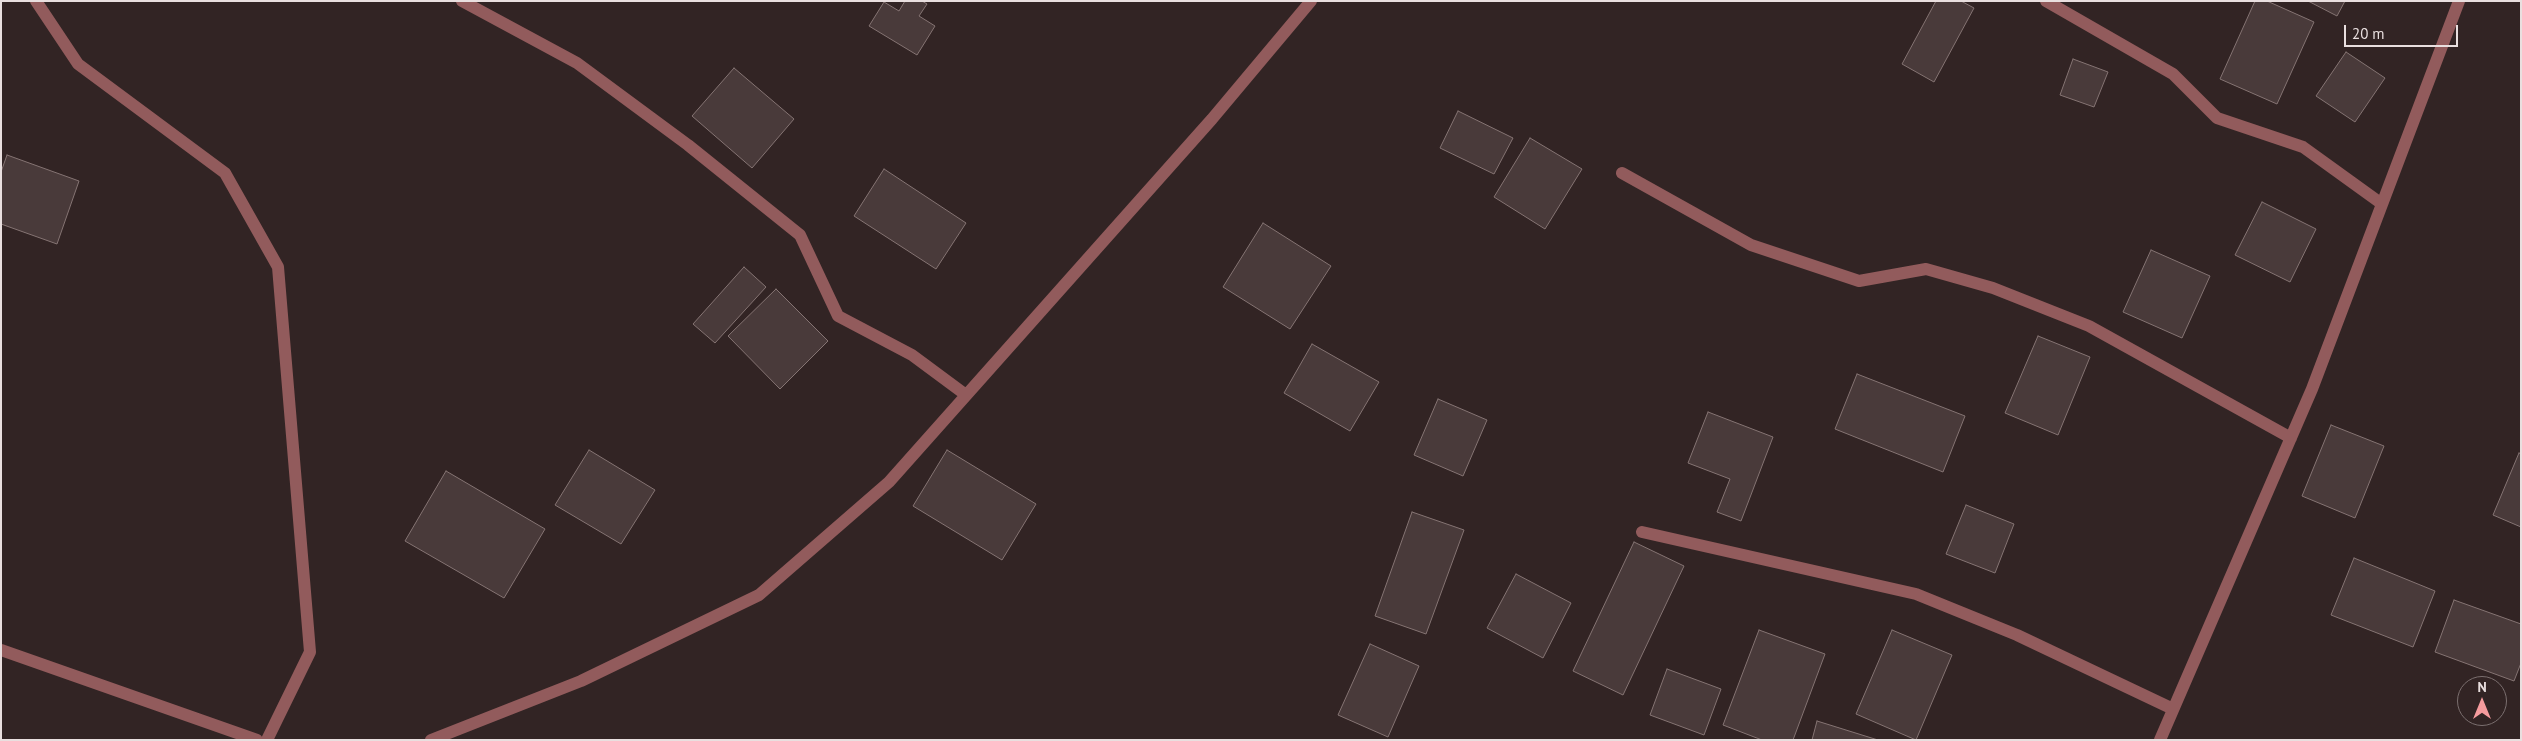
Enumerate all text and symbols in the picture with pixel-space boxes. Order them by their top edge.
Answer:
scale bar [2347,15,2461,47]
text: 20 m [2352,24,2385,43]
north arrow [2457,676,2507,726]
text: N [2477,678,2487,696]

